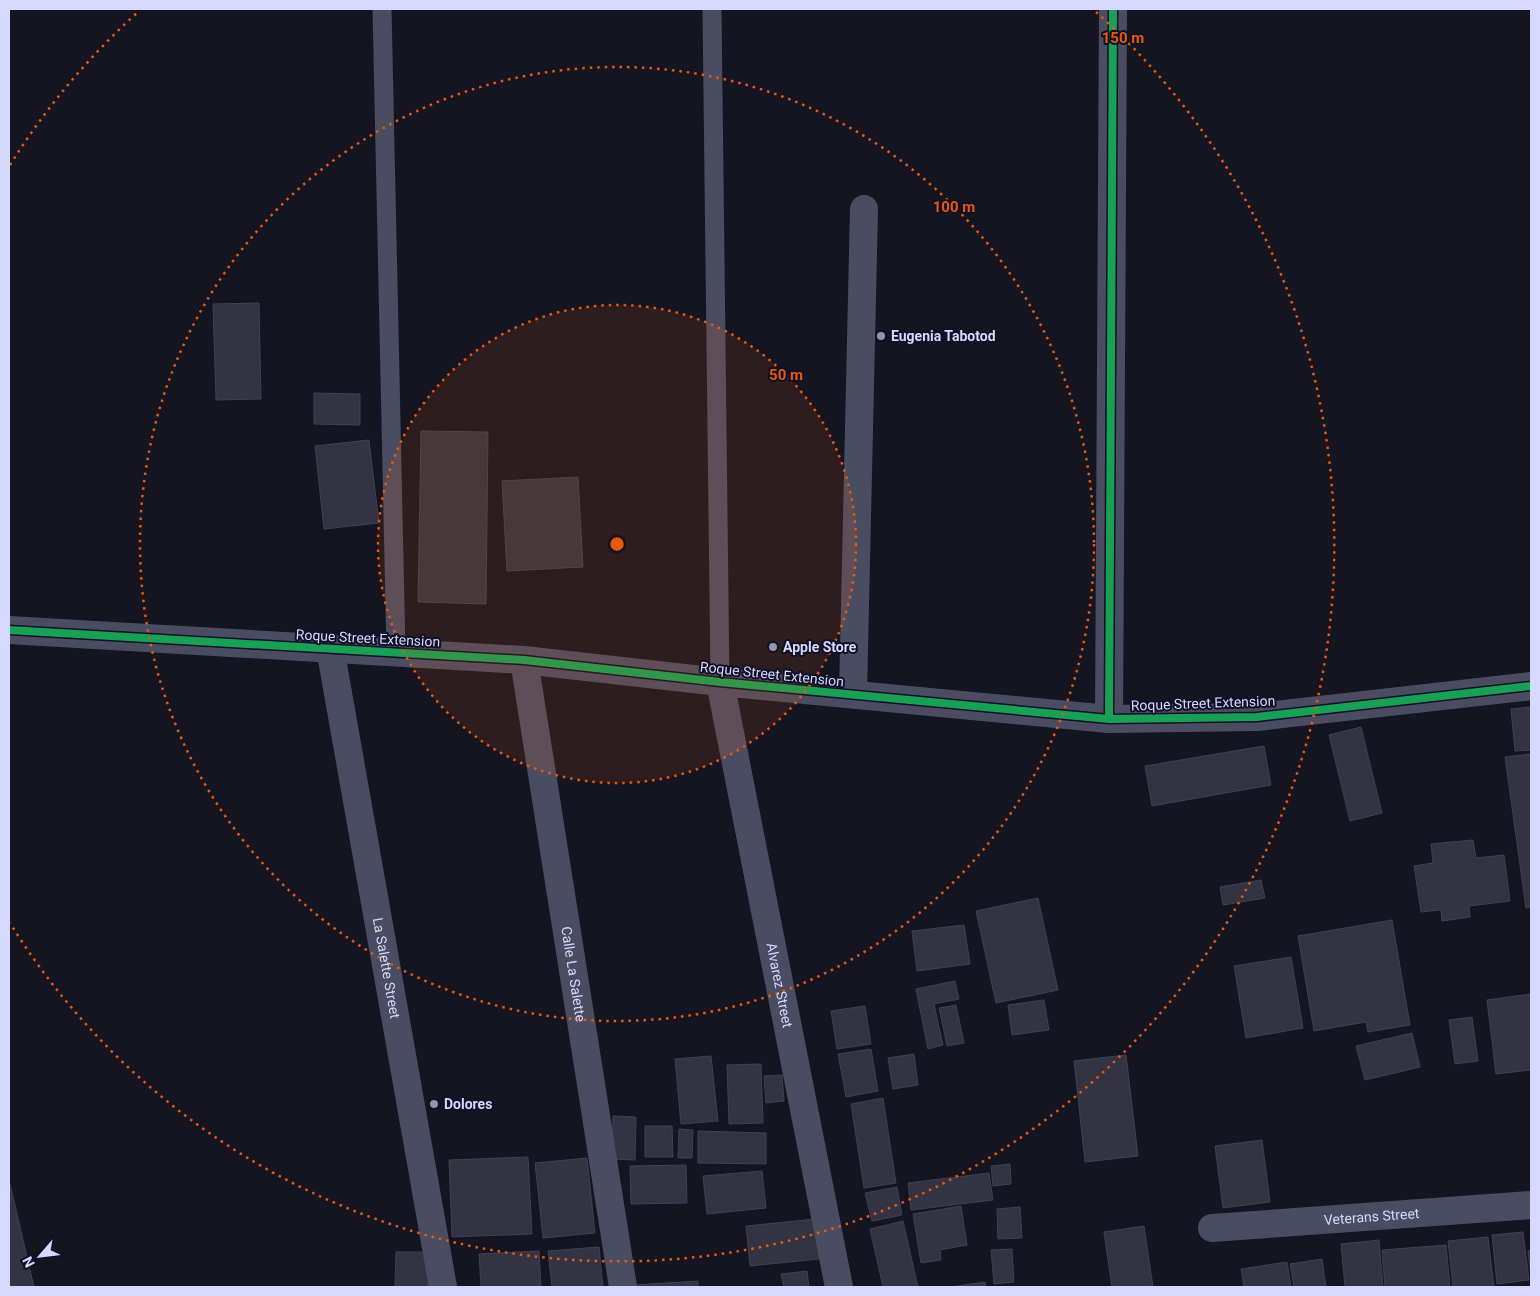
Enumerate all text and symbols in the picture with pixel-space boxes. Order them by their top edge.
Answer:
text: 150 m [1102,29,1144,47]
text: 100 m [933,198,975,216]
place label: Eugenia Tabotod [891,328,996,344]
marker: Eugenia Tabotod [875,330,887,342]
text: 50 m [769,366,803,384]
centre of rings [608,535,626,553]
street label: Roque Street Extension [295,626,441,650]
place label: Apple Store [783,639,857,655]
marker: Apple Store [767,641,779,653]
street label: Roque Street Extension [699,658,845,690]
street label: Roque Street Extension [1130,692,1276,714]
street label: La Salette Street [370,916,403,1020]
street label: Calle La Salette [558,925,589,1023]
street label: Alvarez Street [763,941,796,1030]
place label: Dolores [444,1096,492,1112]
marker: Dolores [428,1098,440,1110]
street label: Veterans Street [1323,1205,1420,1228]
north arrow [15,1231,65,1281]
text: N [19,1254,38,1270]

